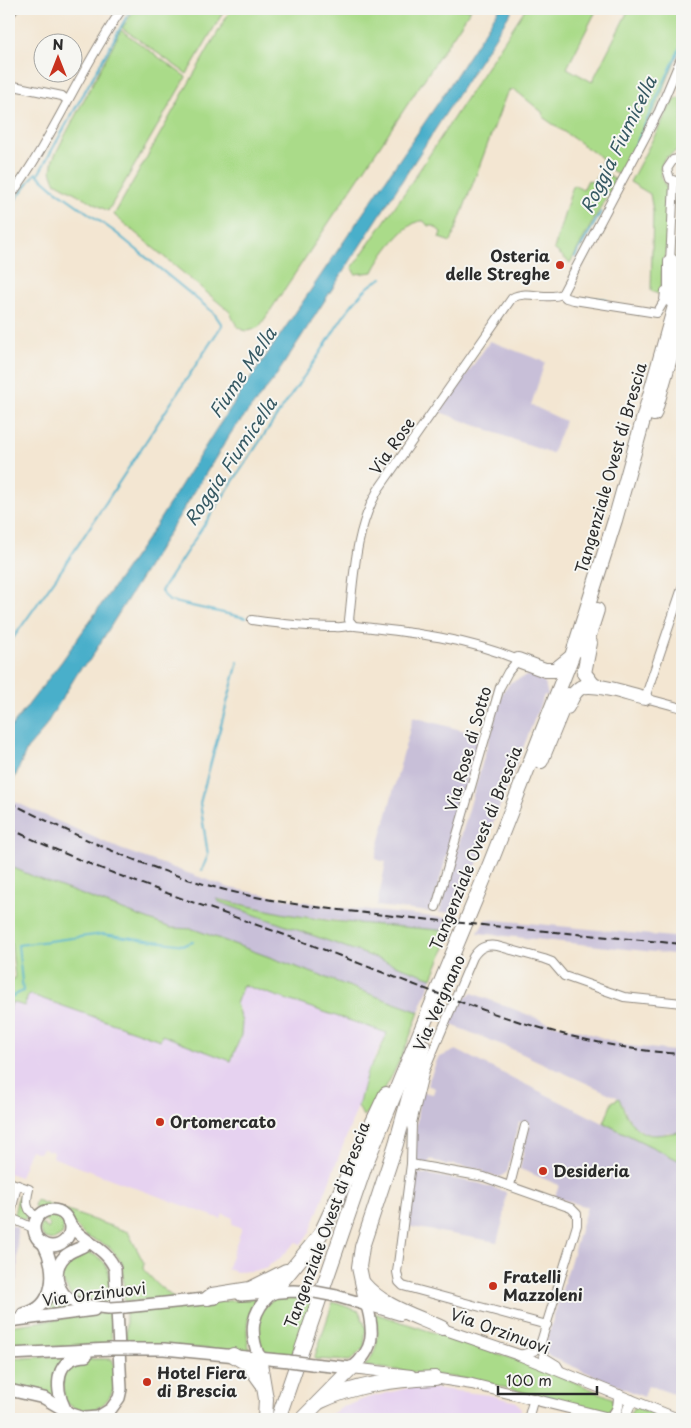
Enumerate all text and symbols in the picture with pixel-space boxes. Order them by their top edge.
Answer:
north arrow [32,32,82,82]
text: N [52,34,64,55]
water label: Roggia Fiumicella [573,70,663,217]
place label: Osteria delle Streghe [446,243,550,285]
marker: Osteria delle Streghe [554,259,566,271]
water label: Fiume Mella [201,321,283,423]
street label: Tangenziale Ovest di Brescia [568,359,652,576]
water label: Roggia Fiumicella [177,391,283,531]
street label: Via Rose [363,412,420,479]
street label: Via Rose di Sotto [438,683,496,814]
street label: Tangenziale Ovest di Brescia [423,742,527,954]
street label: Via Vergnano [406,950,470,1055]
place label: Ortomercato [170,1109,276,1133]
marker: Ortomercato [154,1116,166,1128]
street label: Tangenziale Ovest di Brescia [277,1118,375,1332]
place label: Desideria [553,1158,630,1182]
marker: Desideria [537,1165,549,1177]
place label: Fratelli Mazzoleni [503,1264,583,1306]
street label: Via Orzinuovi [41,1275,147,1311]
marker: Fratelli Mazzoleni [487,1280,499,1292]
street label: Via Orzinuovi [447,1301,554,1359]
place label: Hotel Fiera di Brescia [157,1360,247,1402]
scale bar [498,1363,597,1395]
text: 100 m [506,1368,552,1391]
marker: Hotel Fiera di Brescia [141,1376,153,1388]

